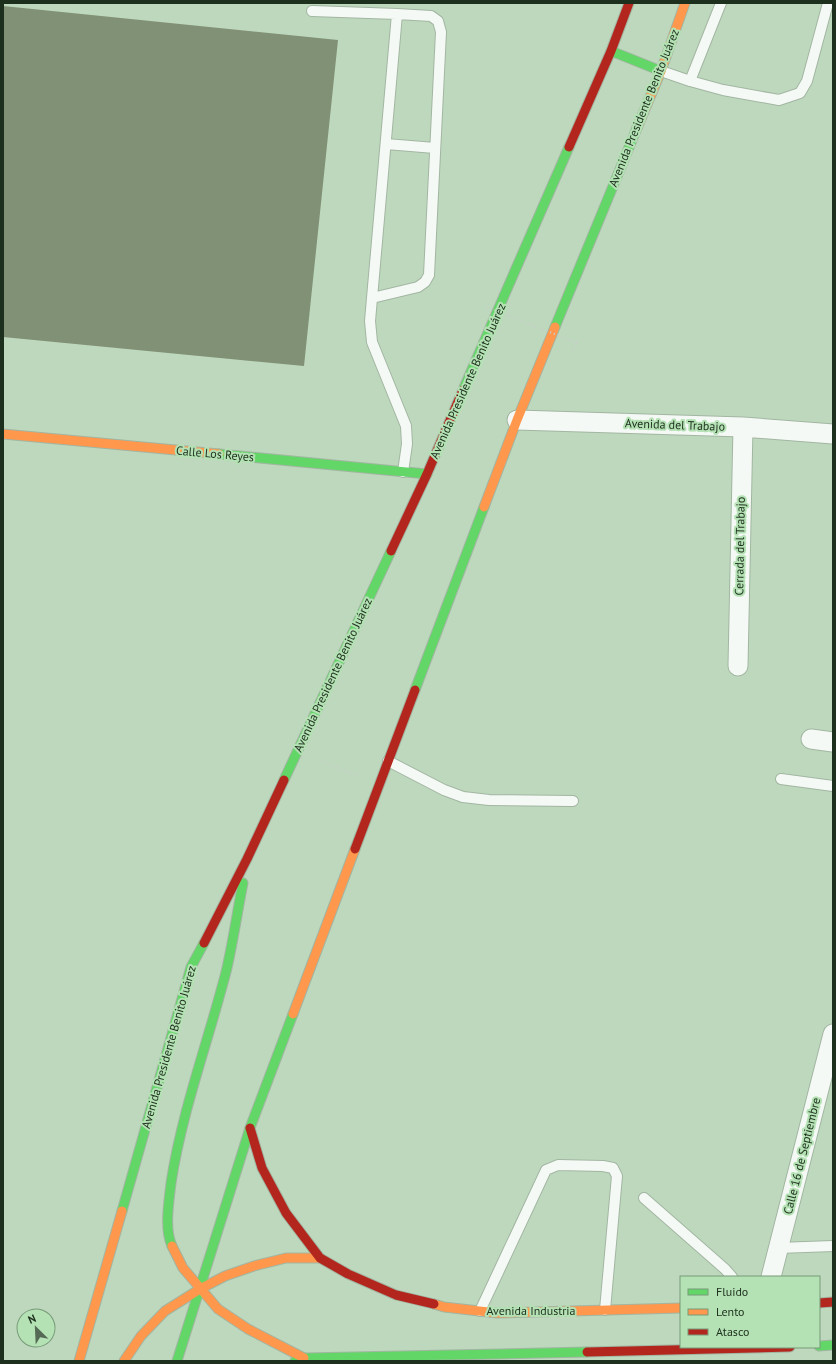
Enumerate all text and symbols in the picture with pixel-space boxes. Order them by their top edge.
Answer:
street label: Avenida Presidente Benito Juárez [605,27,682,189]
street label: Avenida Presidente Benito Juárez [426,301,509,461]
street label: Avenida del Trabajo [625,415,725,434]
street label: Calle Los Reyes [175,443,255,464]
street label: Cerrada del Trabajo [731,497,748,595]
street label: Avenida Presidente Benito Juárez [290,595,375,754]
street label: Avenida Presidente Benito Juárez [138,964,199,1130]
street label: Calle 16 de Septiembre [780,1096,823,1216]
legend [680,1276,820,1348]
text: Fluido [716,1284,748,1299]
street label: Avenida Industria [486,1303,576,1318]
text: Lento [716,1304,745,1319]
north arrow [16,1308,56,1348]
text: N [26,1311,38,1327]
text: Atasco [716,1324,749,1339]

